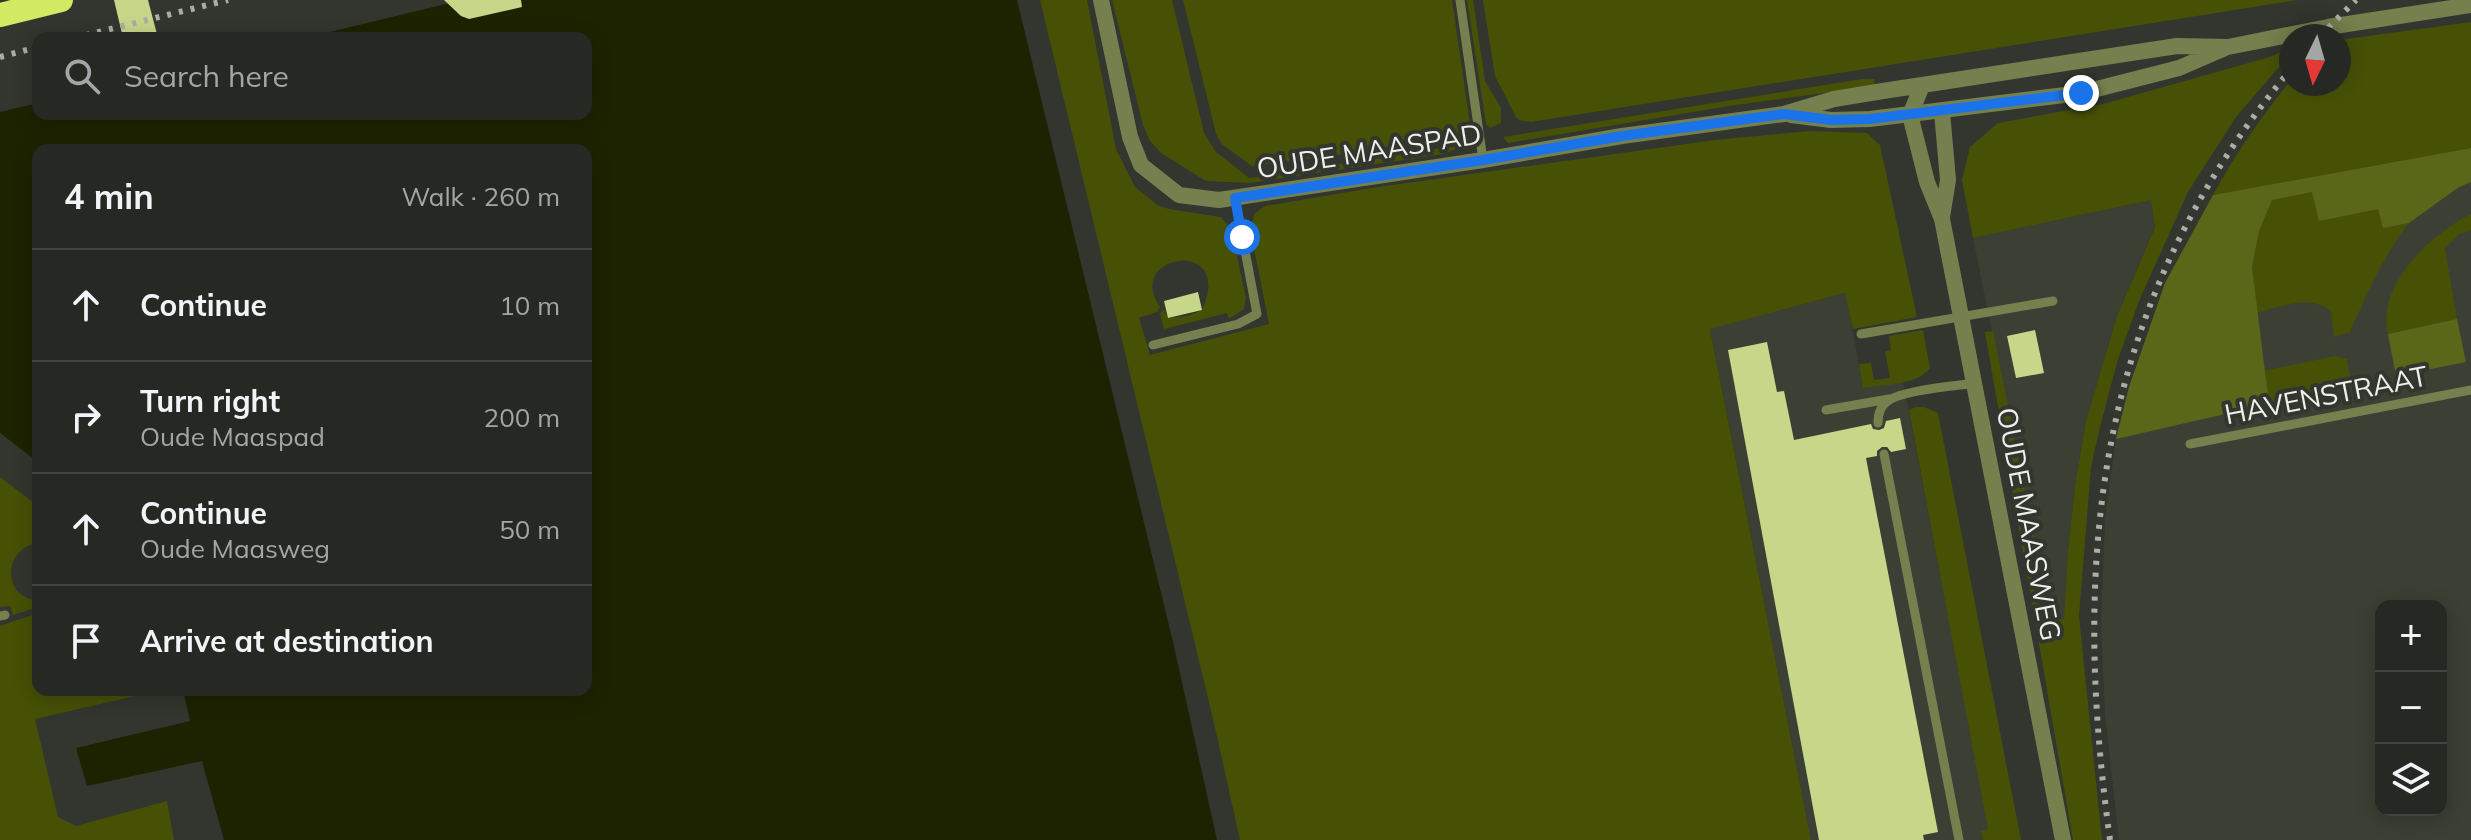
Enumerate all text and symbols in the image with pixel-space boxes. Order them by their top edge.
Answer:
north arrow [2279,24,2351,96]
search box [32,32,592,120]
icon: search [60,54,104,98]
text: Search here [124,57,289,95]
route end [2063,75,2099,111]
street label: OUDE MAASPAD [1254,115,1484,186]
text: 4 min [64,175,154,218]
text: Walk · 260 m [401,180,560,213]
route start [1224,219,1260,255]
icon: ahead [64,283,108,327]
text: Continue [140,286,267,324]
text: 10 m [499,289,560,322]
street label: HAVENSTRAAT [2221,358,2431,431]
text: Turn right [140,382,280,420]
icon: right [64,395,108,439]
text: 200 m [484,401,560,434]
street label: OUDE MAASWEG [1990,404,2069,643]
text: Oude Maaspad [140,420,325,453]
text: Continue [140,494,267,532]
icon: ahead [64,507,108,551]
text: 50 m [499,513,560,546]
text: Oude Maasweg [140,532,330,565]
map controls [2375,600,2447,816]
button: + [2375,600,2447,672]
icon: arrive [64,619,108,663]
text: Arrive at destination [140,622,434,660]
button: − [2375,672,2447,744]
button: layers [2375,744,2447,816]

